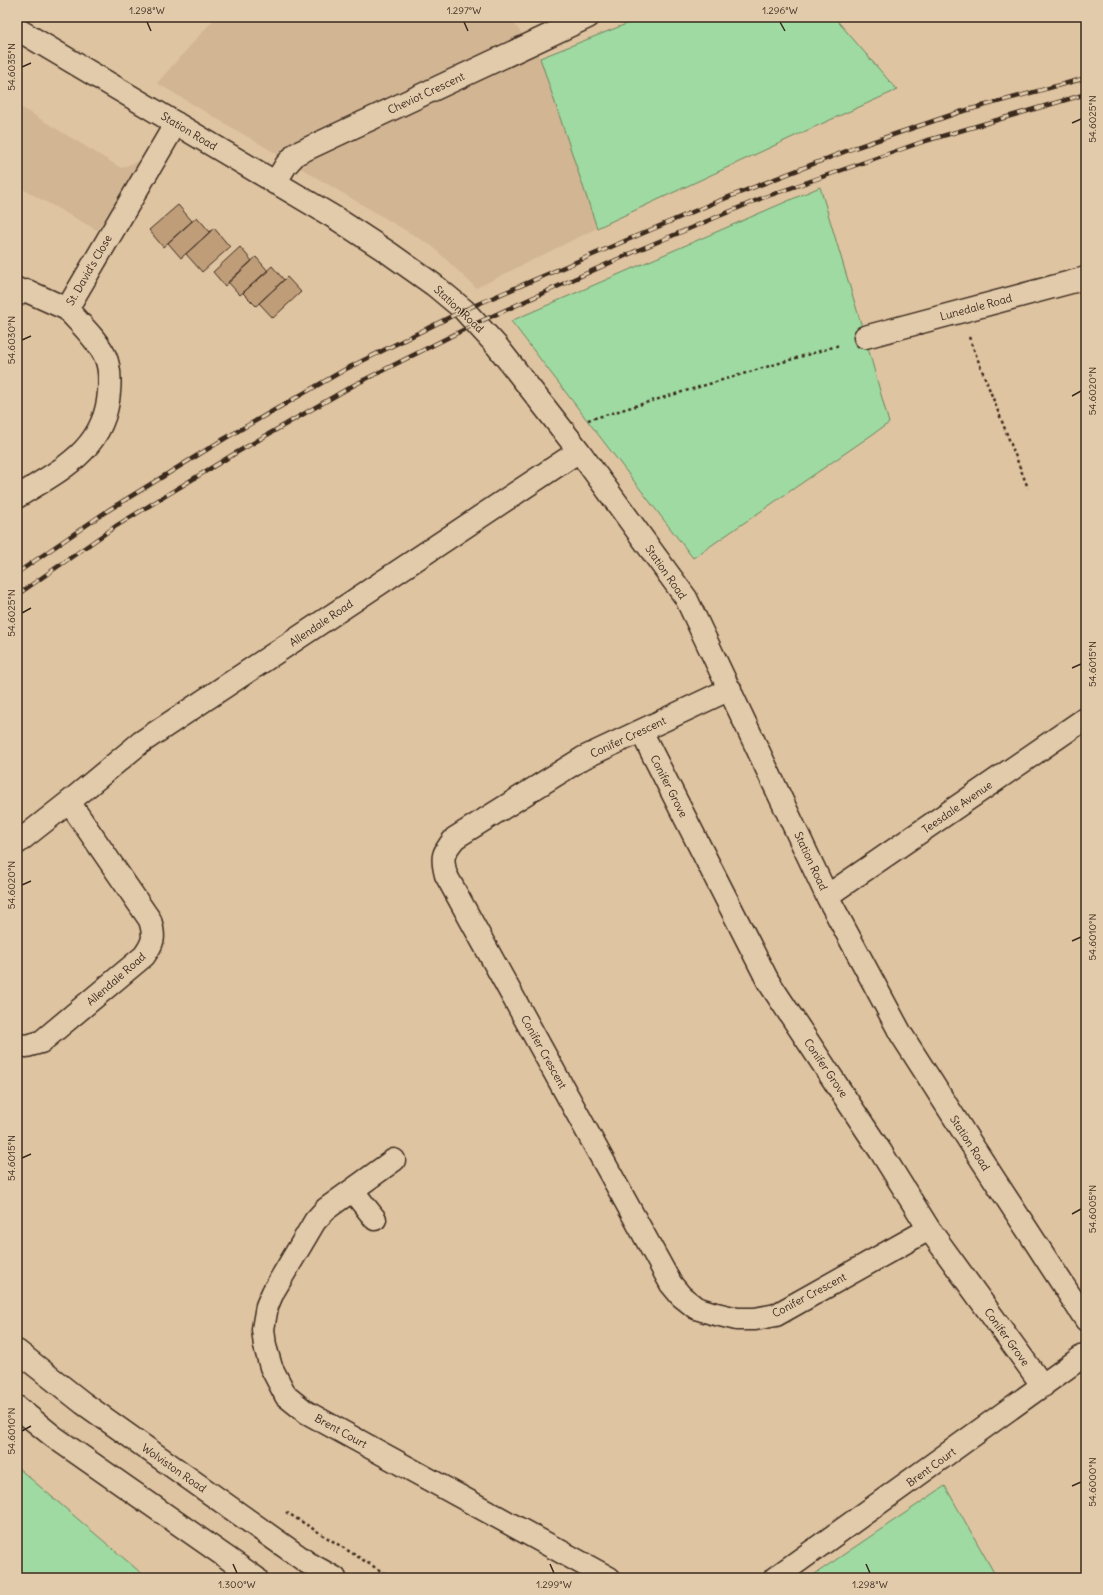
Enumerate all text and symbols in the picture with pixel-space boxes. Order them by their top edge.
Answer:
text: 1.298°W [129,4,165,17]
text: 1.297°W [447,4,481,17]
text: 1.296°W [762,4,798,17]
text: 54.6035°N [5,43,18,91]
street label: Cheviot Crescent [385,69,467,117]
text: 54.6025°N [1086,95,1099,143]
street label: Station Road [158,109,220,154]
street label: St. David's Close [63,232,115,308]
street label: Station Road [431,282,487,336]
street label: Lunedale Road [938,291,1014,323]
text: 54.6030°N [5,316,18,364]
text: 54.6020°N [1086,367,1099,415]
street label: Station Road [642,542,690,602]
text: 54.6025°N [5,589,18,637]
street label: Allendale Road [286,596,356,649]
text: 54.6015°N [1086,641,1099,687]
street label: Conifer Crescent [588,713,668,761]
street label: Conifer Grove [647,752,691,820]
street label: Teesdale Avenue [919,778,995,836]
street label: Station Road [791,829,831,893]
text: 54.6020°N [5,861,18,909]
text: 54.6010°N [1086,914,1099,960]
street label: Allendale Road [84,949,149,1009]
street label: Conifer Crescent [518,1013,570,1092]
street label: Conifer Grove [801,1036,851,1100]
street label: Station Road [947,1113,993,1174]
text: 54.6015°N [5,1135,18,1181]
text: 54.6005°N [1086,1185,1099,1233]
street label: Conifer Crescent [769,1269,849,1320]
street label: Conifer Grove [981,1305,1033,1369]
text: 54.6010°N [5,1408,18,1454]
street label: Brent Court [312,1411,370,1451]
street label: Wolviston Road [139,1441,209,1496]
street label: Brent Court [903,1444,959,1490]
text: 54.6000°N [1086,1457,1099,1507]
text: 1.300°W [218,1578,256,1591]
text: 1.299°W [536,1578,572,1591]
text: 1.298°W [852,1578,888,1591]

